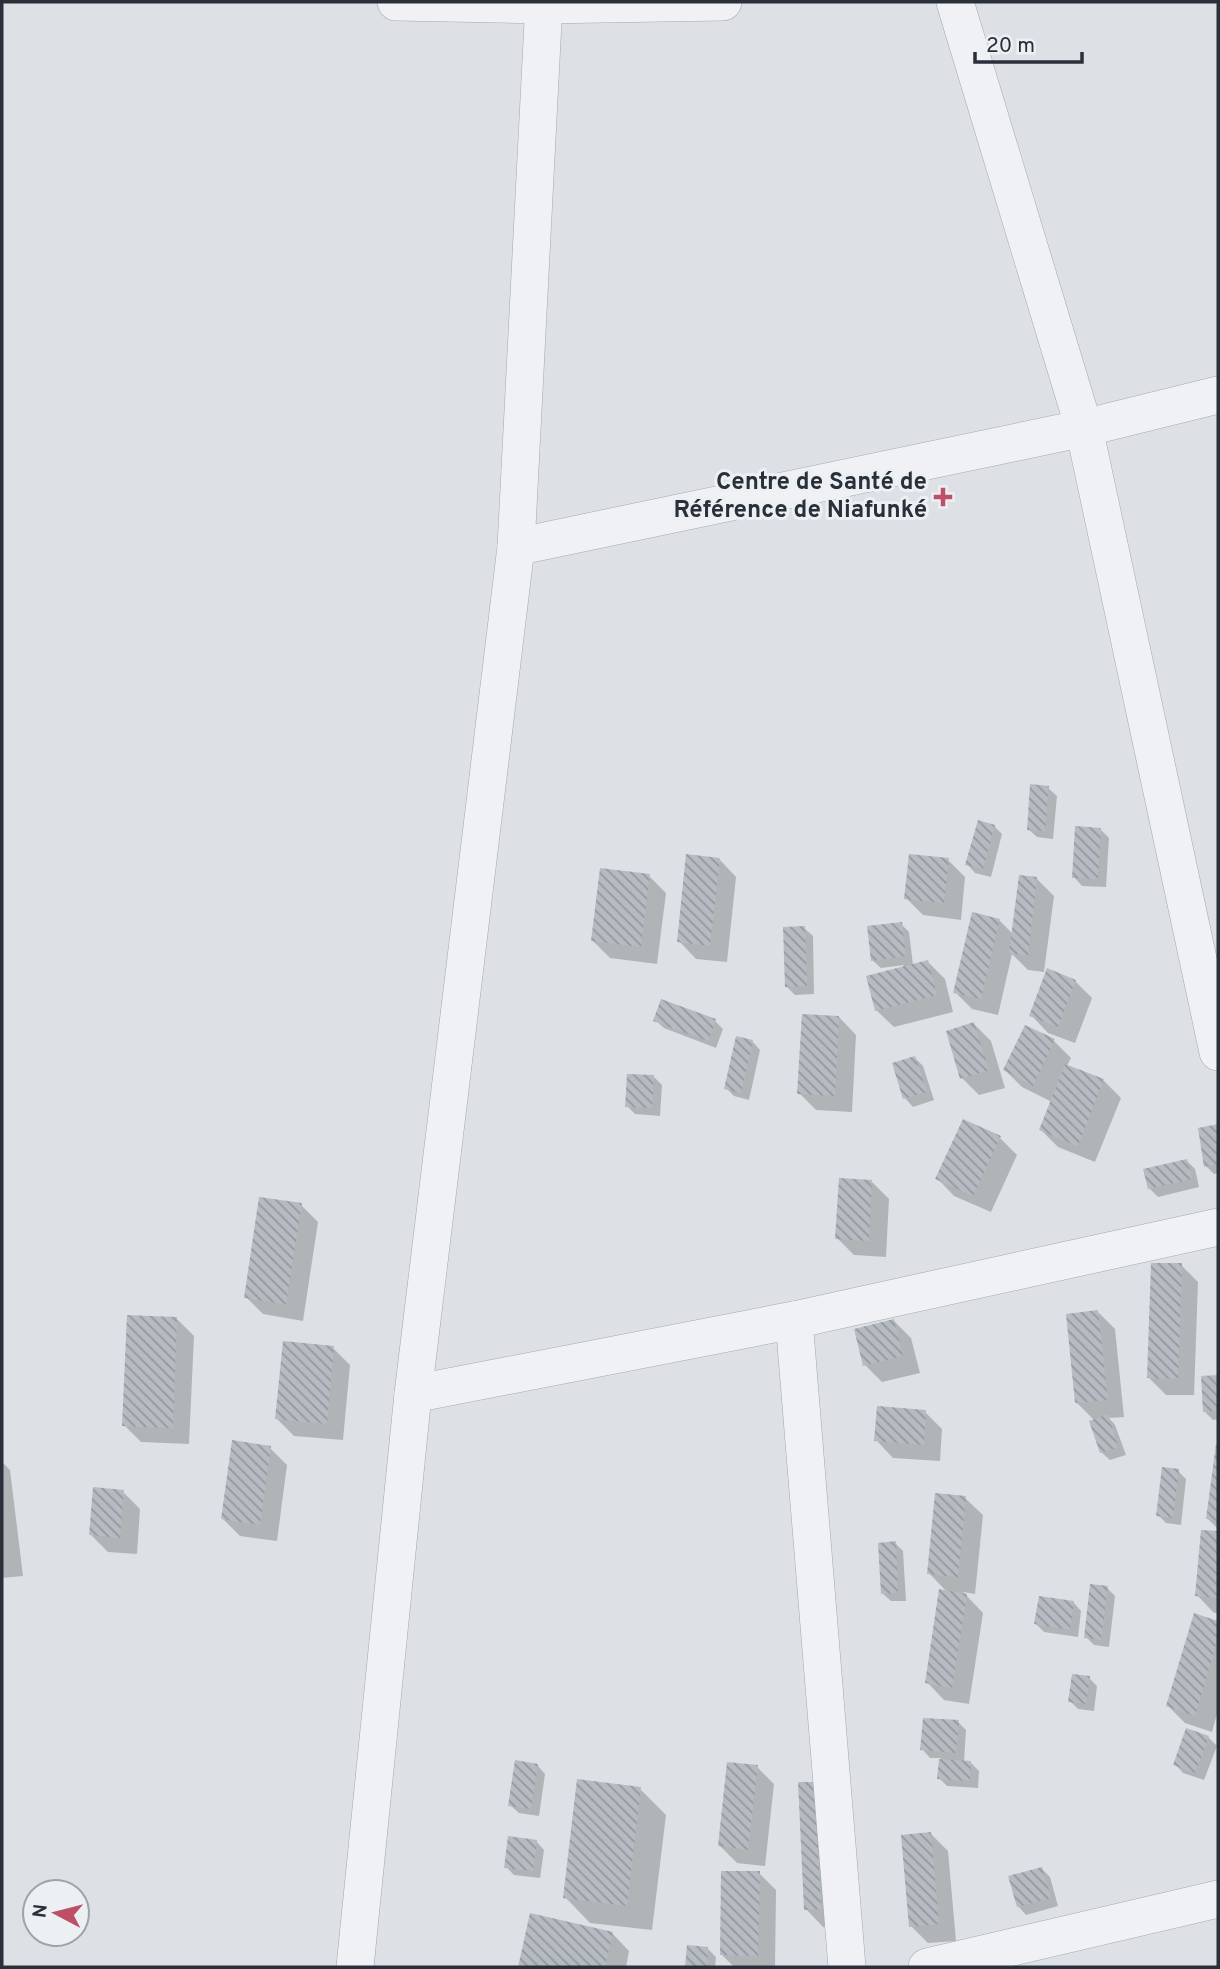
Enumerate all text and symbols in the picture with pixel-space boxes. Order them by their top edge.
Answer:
scale bar [975,21,1082,65]
text: 20 m [986,33,1035,60]
place label: Centre de Santé de Référence de Niafunké [673,468,927,526]
marker: Centre de Santé de Référence de Niafunké [933,487,953,507]
north arrow [21,1878,91,1948]
text: N [28,1903,54,1919]

